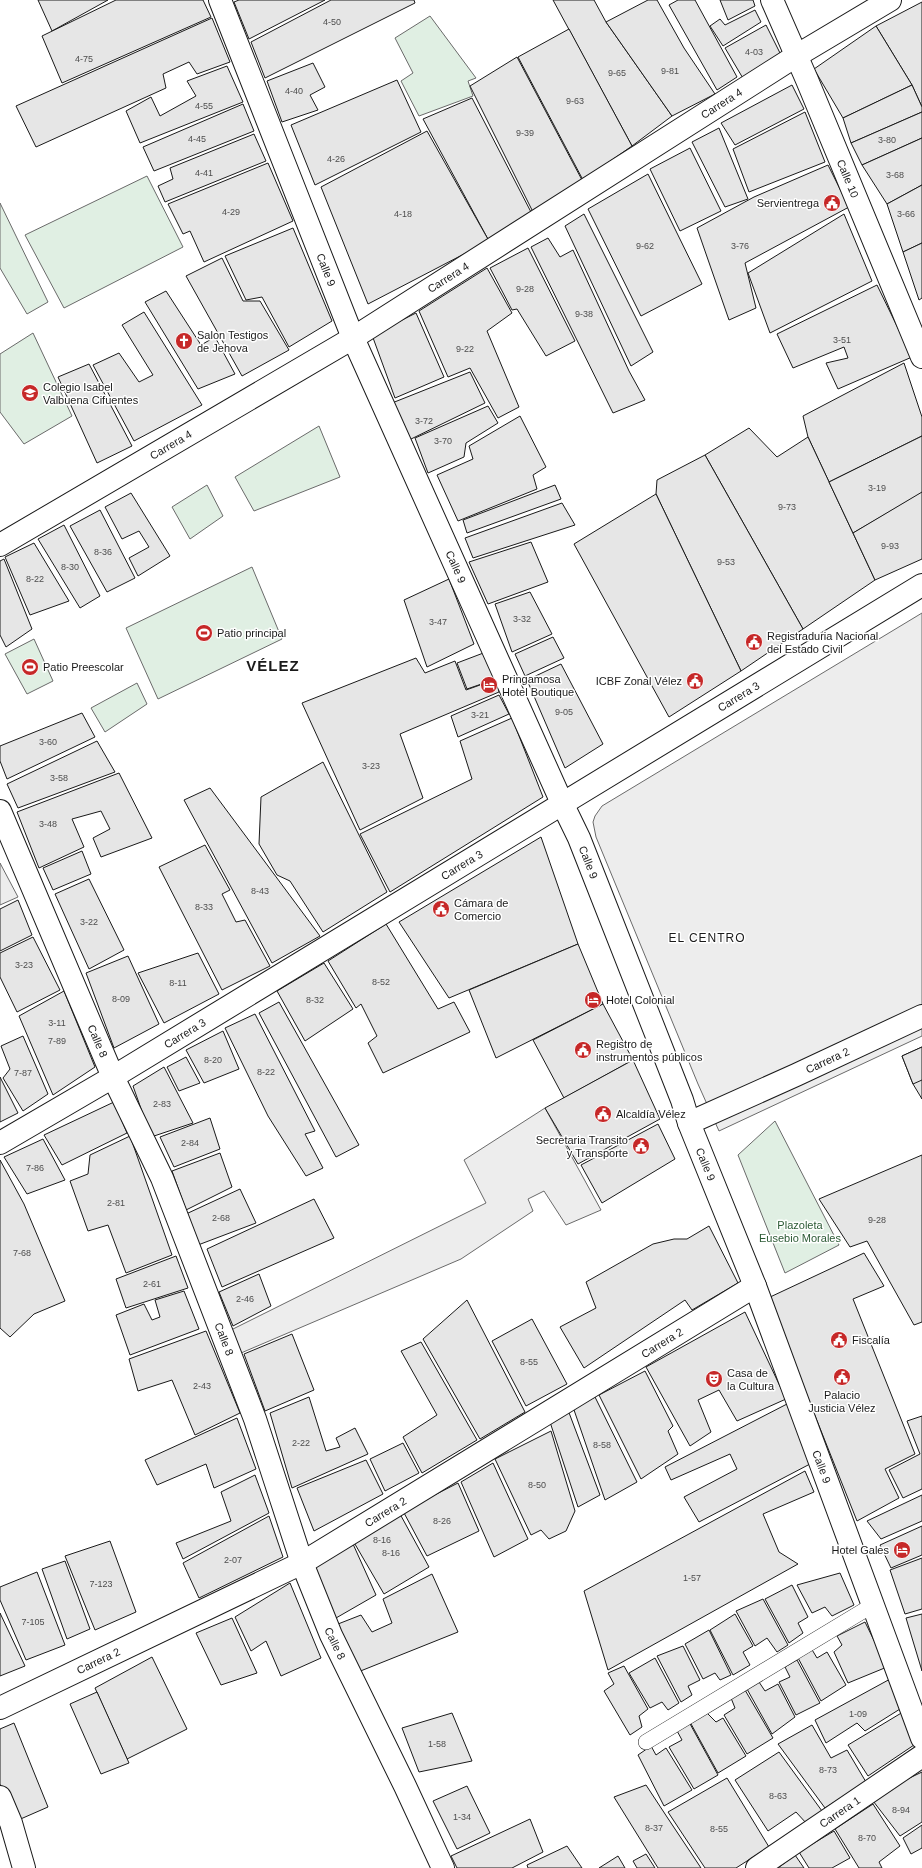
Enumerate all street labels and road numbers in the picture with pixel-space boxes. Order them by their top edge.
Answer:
street label: Carrera 4 [699,86,744,121]
street label: Calle 10 [835,158,861,199]
street label: Calle 9 [314,252,338,288]
street label: Carrera 4 [425,260,471,295]
street label: Carrera 4 [148,428,194,462]
street label: Calle 9 [443,549,468,585]
street label: Carrera 3 [716,679,762,714]
street label: Calle 9 [577,844,600,880]
street label: Carrera 3 [439,848,485,882]
street label: Carrera 3 [162,1016,208,1050]
street label: Calle 8 [86,1023,110,1059]
street label: Carrera 2 [804,1045,851,1076]
street label: Calle 9 [694,1146,718,1182]
street label: Calle 8 [212,1321,236,1357]
street label: Carrera 2 [639,1326,685,1360]
street label: Calle 9 [810,1449,833,1485]
street label: Carrera 2 [363,1495,409,1529]
street label: Calle 8 [323,1625,348,1661]
street label: Carrera 2 [75,1645,122,1676]
street label: Carrera 1 [817,1794,862,1830]

